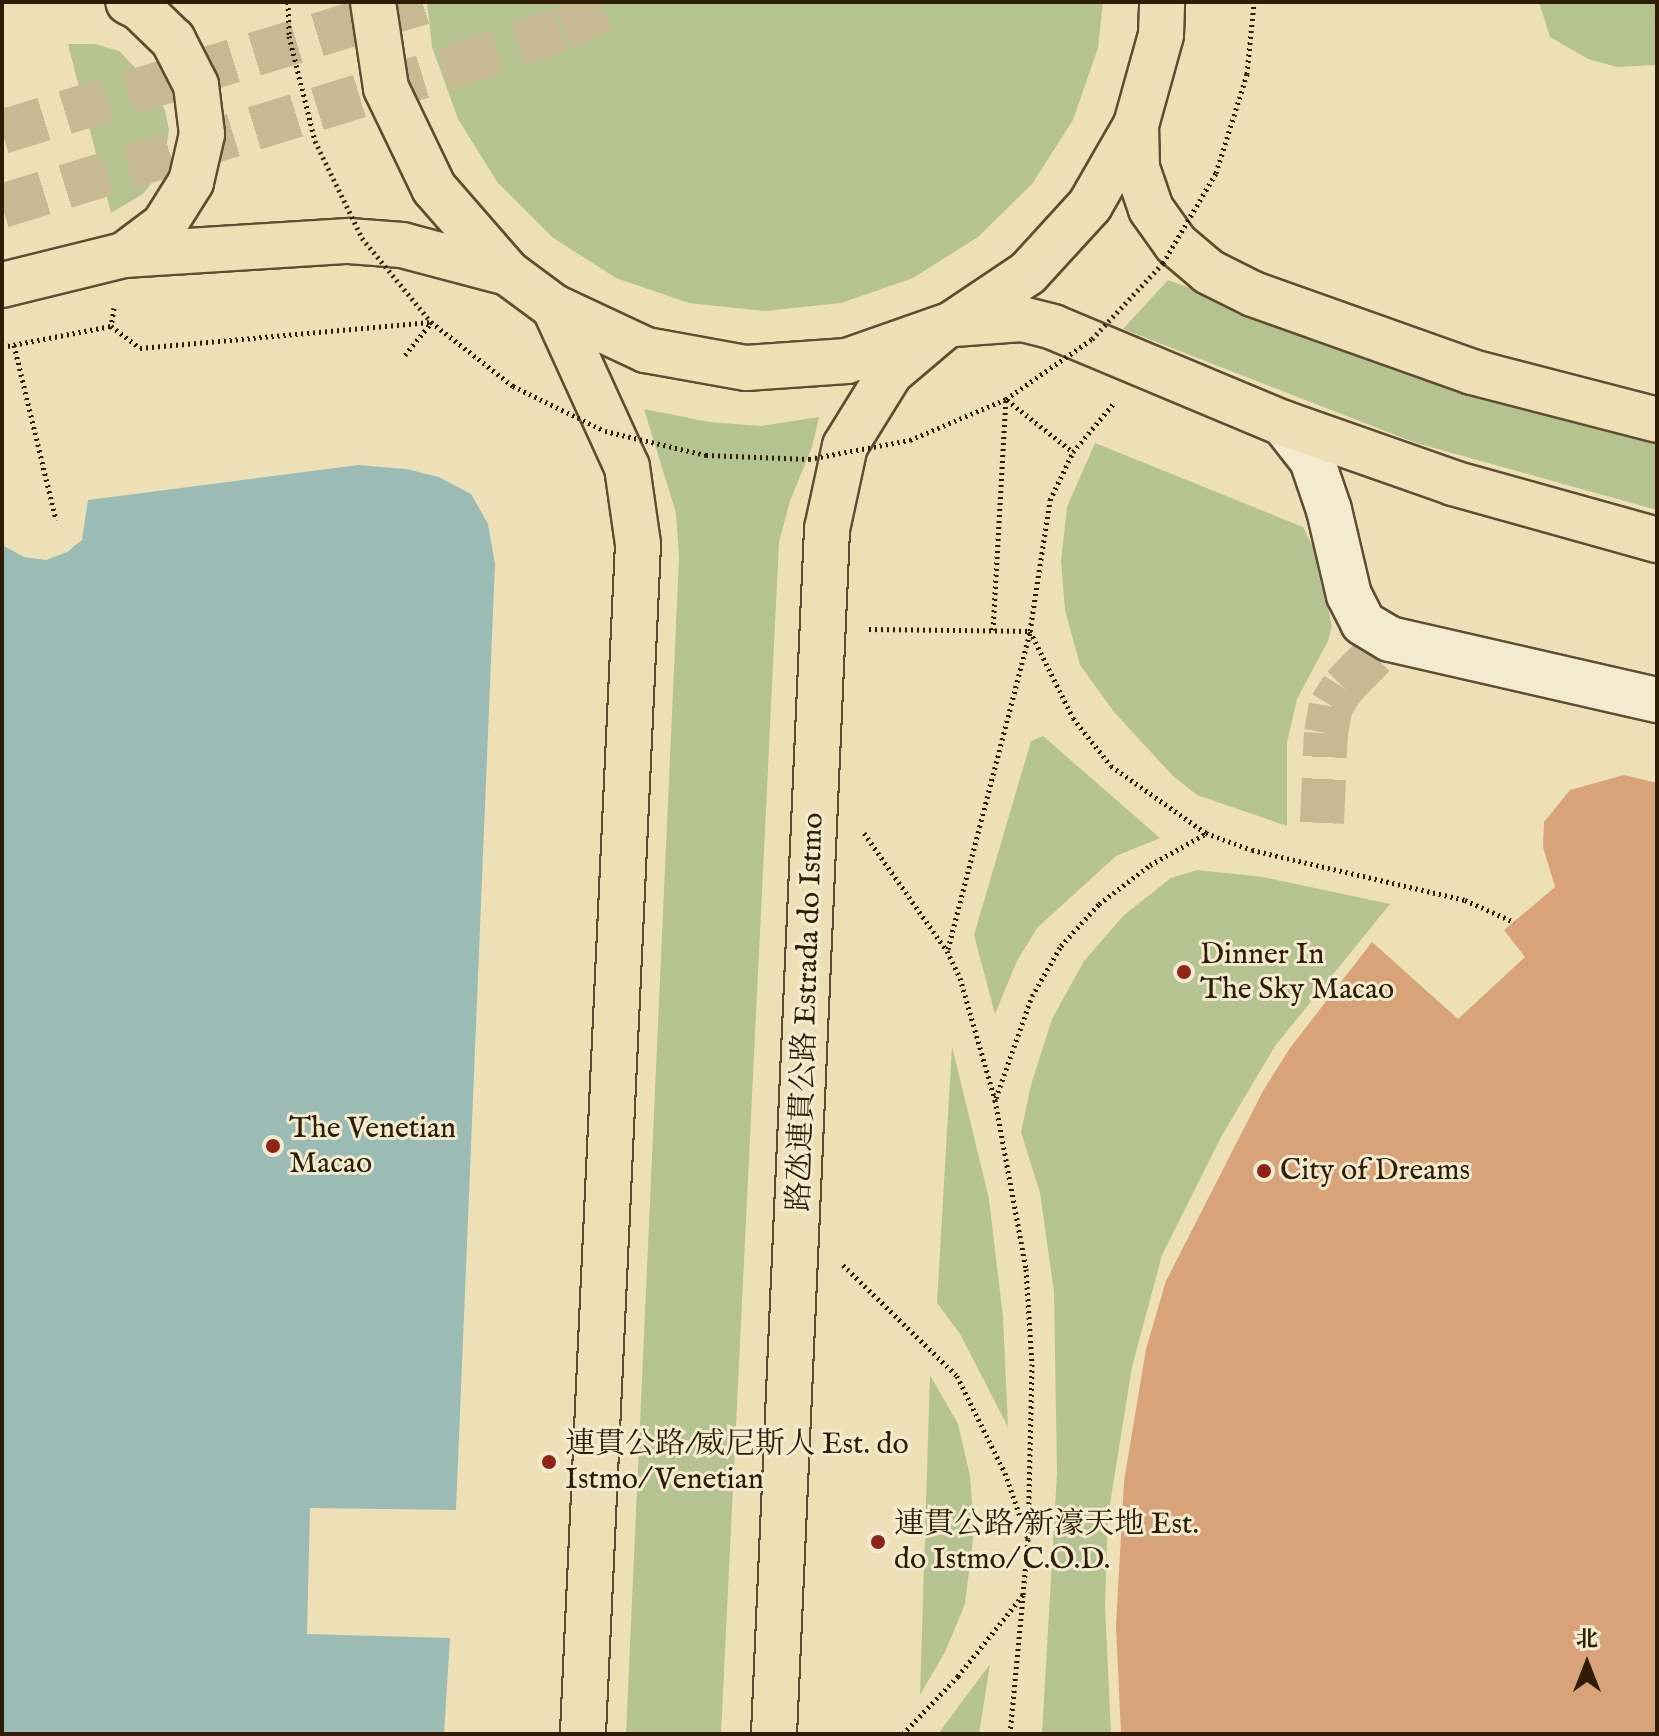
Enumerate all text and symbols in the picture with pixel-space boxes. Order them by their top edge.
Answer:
street label: 路氹連貫公路 Estrada do Istmo [782,812,832,1212]
place label: Dinner In The Sky Macao [1200,937,1394,1008]
marker: Dinner In The Sky Macao [1175,963,1193,981]
place label: The Venetian Macao [289,1111,456,1182]
marker: The Venetian Macao [264,1137,282,1155]
place label: City of Dreams [1280,1153,1470,1189]
marker: City of Dreams [1255,1162,1273,1180]
place label: 連貫公路/威尼斯人 Est. do Istmo/ Venetian [565,1427,909,1498]
marker: 連貫公路/威尼斯人 Est. do Istmo/ Venetian [540,1453,558,1471]
place label: 連貫公路/新濠天地 Est. do Istmo/ C.O.D. [894,1507,1199,1578]
marker: 連貫公路/新濠天地 Est. do Istmo/ C.O.D. [869,1533,887,1551]
north arrow [1547,1624,1627,1704]
text: 北 [1576,1626,1598,1654]

